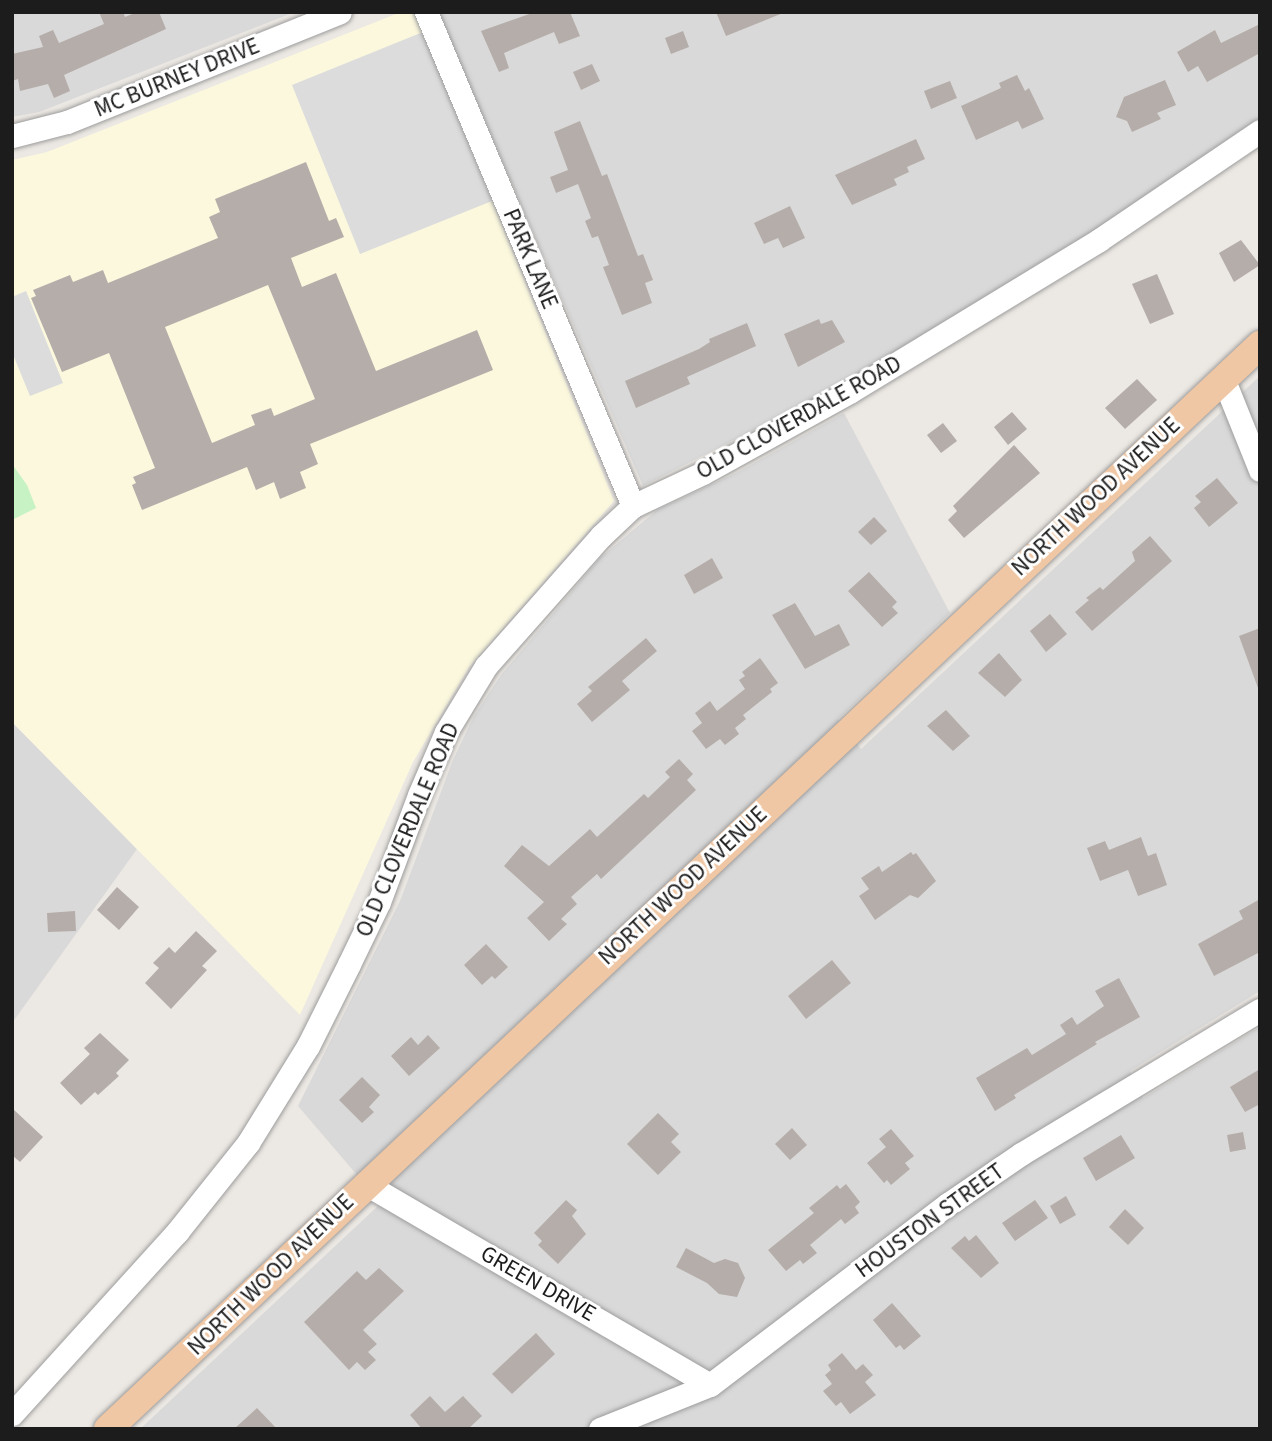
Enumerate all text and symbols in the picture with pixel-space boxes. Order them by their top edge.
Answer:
street label: MC BURNEY DRIVE [90,32,264,124]
street label: PARK LANE [497,205,563,313]
street label: OLD CLOVERDALE ROAD [692,350,906,486]
street label: NORTH WOOD AVENUE [1006,412,1186,582]
street label: OLD CLOVERDALE ROAD [350,719,466,941]
street label: NORTH WOOD AVENUE [593,801,773,971]
street label: HOUSTON STREET [850,1158,1010,1284]
street label: NORTH WOOD AVENUE [182,1189,360,1361]
street label: GREEN DRIVE [476,1240,600,1328]

